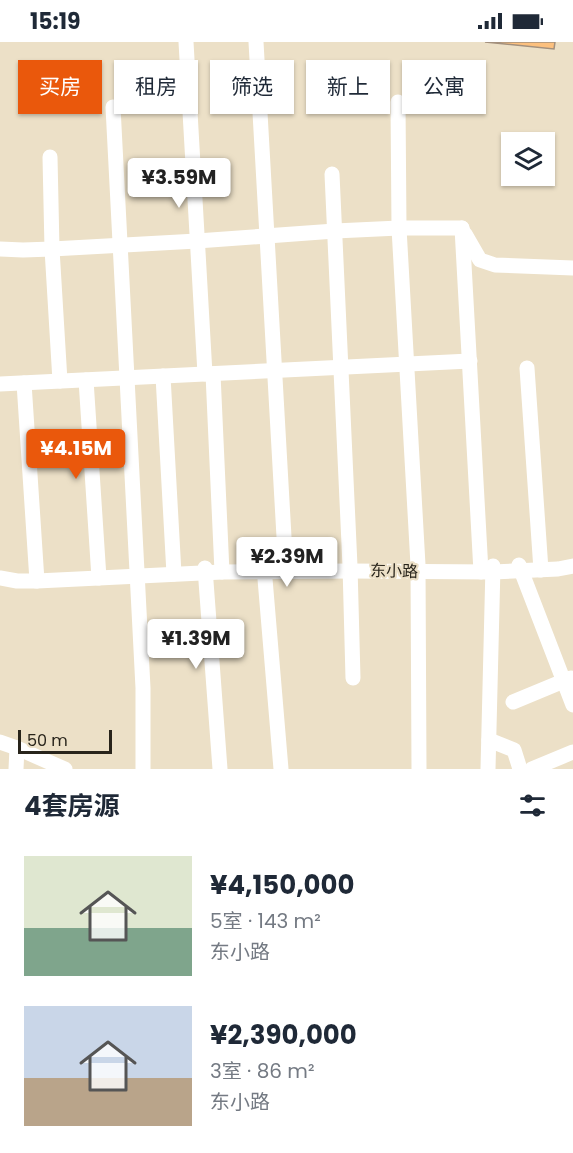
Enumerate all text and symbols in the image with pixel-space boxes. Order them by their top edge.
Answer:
text: 15:19 [30,6,81,37]
chip: 买房 [18,60,102,114]
chip: 租房 [114,60,198,114]
chip: 筛选 [210,60,294,114]
chip: 新上 [306,60,390,114]
chip: 公寓 [402,60,486,114]
map controls [501,132,555,186]
button: layers [501,132,555,186]
pin: ¥3.59M [130,158,228,209]
text: ¥3.59M [142,163,216,191]
pin: ¥4.15M [27,429,125,480]
text: ¥4.15M [40,434,112,462]
pin: ¥2.39M [238,537,336,588]
text: ¥2.39M [250,542,324,570]
street label: 东小路 [370,559,418,583]
pin: ¥1.39M [147,619,245,670]
text: ¥1.39M [161,624,231,652]
scale bar [18,727,112,754]
text: 50 m [27,729,68,752]
text: 4套房源 [24,788,120,824]
icon: filters [516,789,549,822]
text: ¥4,150,000 [210,867,354,903]
icon: home [72,880,144,952]
text: 5室 · 143 m² [210,907,321,935]
text: 东小路 [210,938,270,966]
text: ¥2,390,000 [210,1017,357,1053]
icon: home [72,1030,144,1102]
text: 3室 · 86 m² [210,1057,315,1085]
text: 东小路 [210,1088,270,1116]

